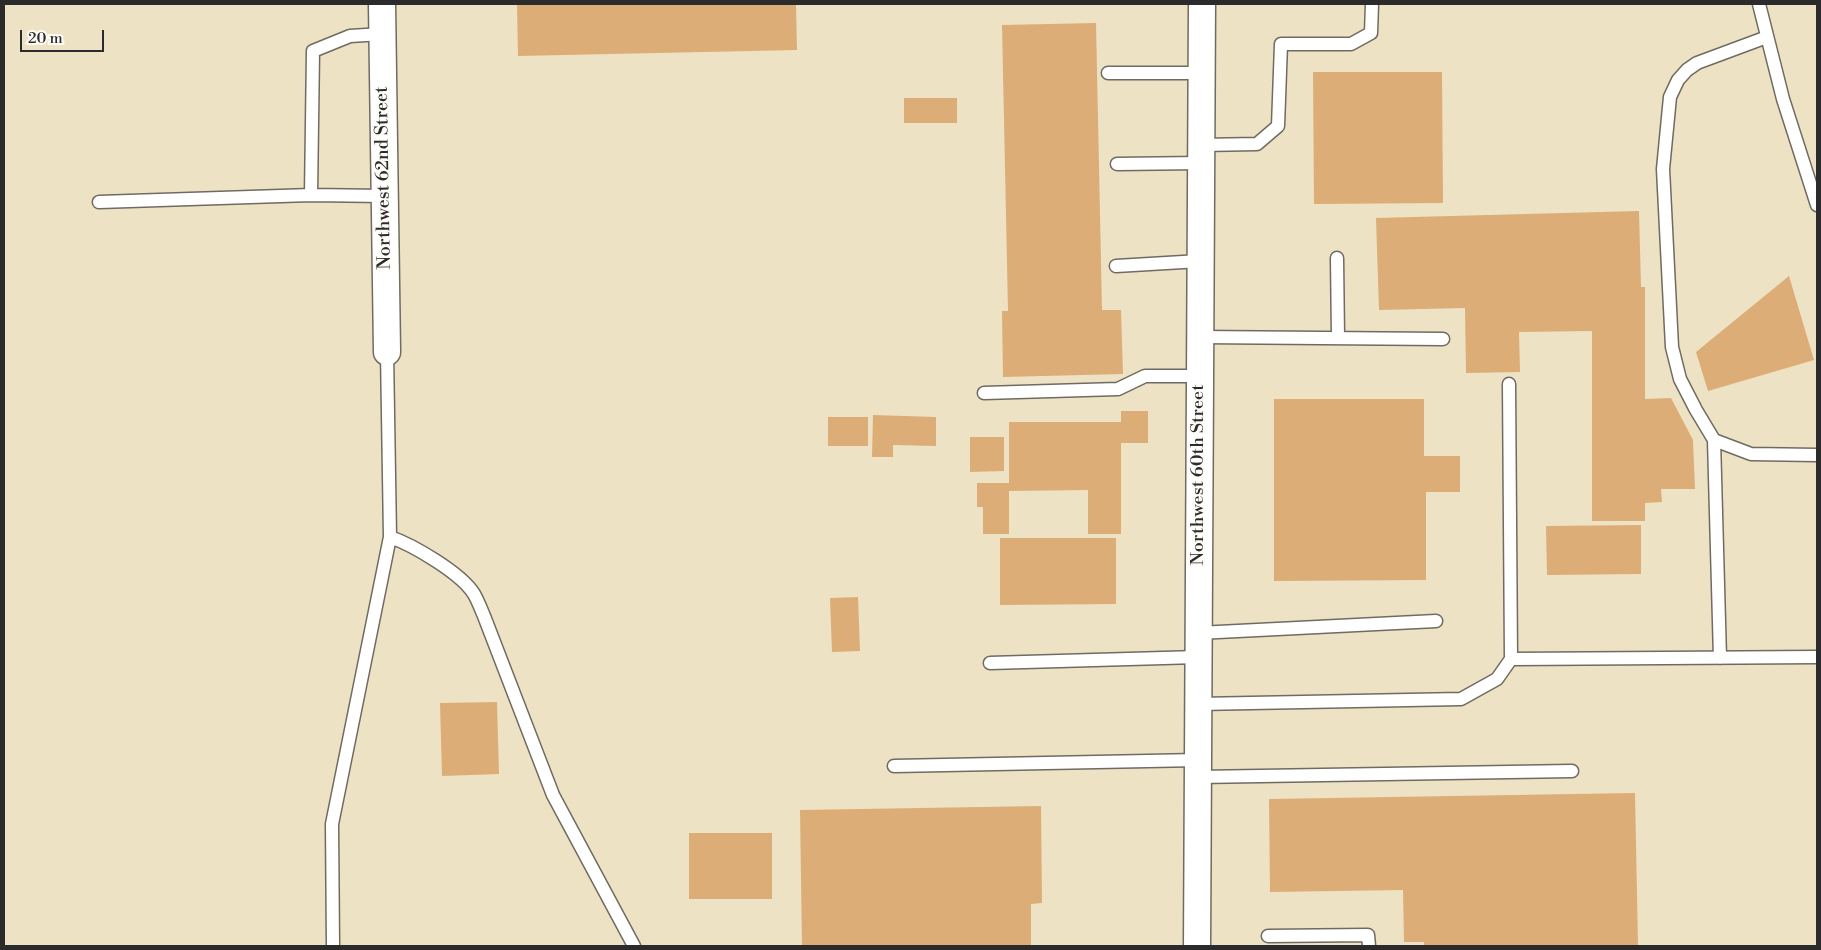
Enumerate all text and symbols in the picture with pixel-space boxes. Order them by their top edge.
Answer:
scale bar [22,20,106,52]
text: 20 m [28,29,63,48]
street label: Northwest 62nd Street [372,86,396,270]
street label: Northwest 60th Street [1188,384,1210,566]

